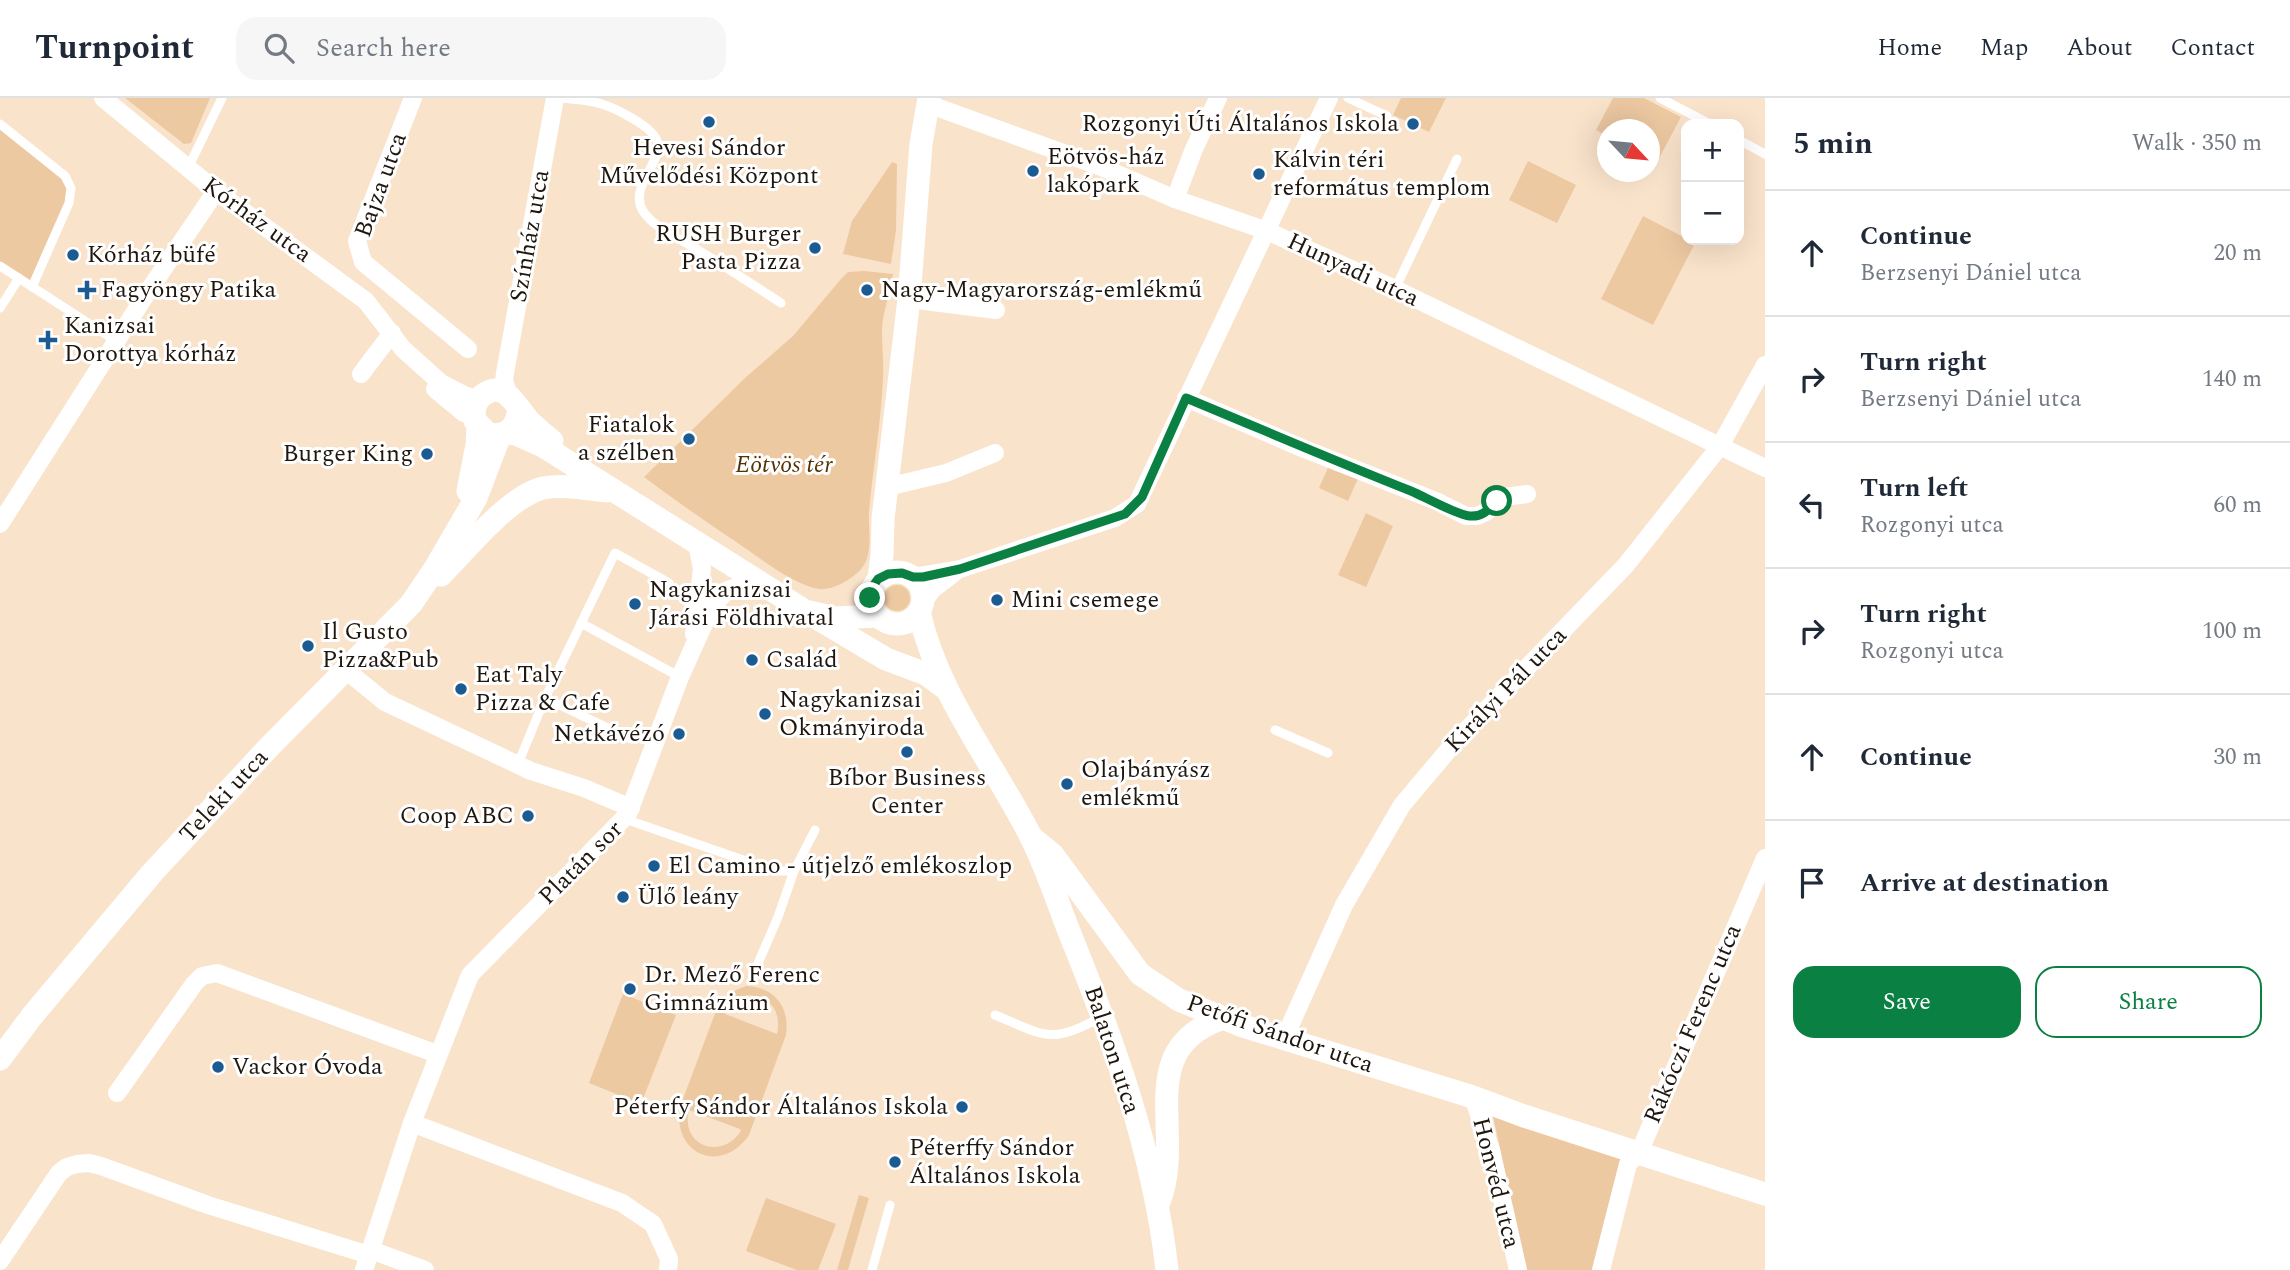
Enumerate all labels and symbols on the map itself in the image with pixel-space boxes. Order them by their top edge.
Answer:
place label: Rozgonyi Úti Általános Iskola [1082,106,1399,142]
marker: Hevesi Sándor Művelődési Központ [701,114,717,130]
marker: Rozgonyi Úti Általános Iskola [1405,116,1421,132]
north arrow [1597,119,1660,182]
street label: Bajza utca [345,127,417,243]
place label: Hevesi Sándor Művelődési Központ [600,130,818,194]
place label: Eötvös-ház lakópark [1047,139,1165,203]
place label: Kálvin téri református templom [1273,142,1490,206]
marker: Eötvös-ház lakópark [1025,163,1041,179]
marker: Kálvin téri református templom [1251,166,1267,182]
street label: Színház utca [501,167,559,305]
street label: Kórház utca [195,168,319,272]
place label: RUSH Burger Pasta Pizza [655,216,801,280]
street label: Hunyadi utca [1281,224,1425,316]
place label: Kórház büfé [87,237,216,273]
marker: RUSH Burger Pasta Pizza [807,240,823,256]
marker: Kórház büfé [65,247,81,263]
place label: Fagyöngy Patika [101,272,277,308]
place label: Nagy-Magyarország-emlékmű [881,272,1202,308]
marker: Fagyöngy Patika [79,282,95,298]
marker: Nagy-Magyarország-emlékmű [859,282,875,298]
place label: Kanizsai Dorottya kórház [64,308,237,372]
marker: Kanizsai Dorottya kórház [38,330,58,350]
place label: Fiatalok a szélben [578,407,675,471]
marker: Fiatalok a szélben [681,431,697,447]
place label: Burger King [283,436,413,472]
marker: Burger King [419,446,435,462]
park label: Eötvös tér [735,447,833,483]
route start [1481,485,1512,516]
place label: Nagykanizsai Járási Földhivatal [649,572,834,636]
route end [854,582,885,613]
place label: Mini csemege [1011,582,1159,618]
marker: Mini csemege [989,592,1005,608]
marker: Nagykanizsai Járási Földhivatal [627,596,643,612]
place label: Il Gusto Pizza&Pub [322,614,439,678]
street label: Királyi Pál utca [1437,619,1576,761]
marker: Il Gusto Pizza&Pub [300,638,316,654]
place label: Család [766,642,838,678]
marker: Család [744,652,760,668]
place label: Eat Taly Pizza & Cafe [475,657,610,721]
marker: Eat Taly Pizza & Cafe [453,681,469,697]
place label: Nagykanizsai Okmányiroda [779,682,925,746]
marker: Nagykanizsai Okmányiroda [757,706,773,722]
place label: Netkávézó [554,716,665,752]
marker: Netkávézó [671,726,687,742]
street label: Teleki utca [171,741,277,851]
marker: Bíbor Business Center [899,744,915,760]
place label: Olajbányász emlékmű [1081,752,1211,816]
place label: Bíbor Business Center [828,760,986,824]
marker: Olajbányász emlékmű [1059,776,1075,792]
place label: Coop ABC [400,798,514,834]
marker: Coop ABC [520,808,536,824]
street label: Platán sor [530,812,632,914]
place label: El Camino - útjelző emlékoszlop [668,848,1012,884]
marker: El Camino - útjelző emlékoszlop [646,858,662,874]
place label: Ülő leány [637,879,739,915]
marker: Ülő leány [615,889,631,905]
street label: Rákóczi Ferenc utca [1635,918,1751,1129]
place label: Dr. Mező Ferenc Gimnázium [644,957,820,1021]
marker: Dr. Mező Ferenc Gimnázium [622,981,638,997]
street label: Balaton utca [1074,981,1150,1119]
street label: Petőfi Sándor utca [1182,985,1379,1083]
place label: Vackor Óvoda [232,1049,383,1085]
marker: Vackor Óvoda [210,1059,226,1075]
place label: Péterfy Sándor Általános Iskola [614,1089,948,1125]
marker: Péterfy Sándor Általános Iskola [954,1099,970,1115]
street label: Honvéd utca [1462,1114,1530,1253]
place label: Péterffy Sándor Általános Iskola [909,1130,1081,1194]
marker: Péterffy Sándor Általános Iskola [887,1154,903,1170]

